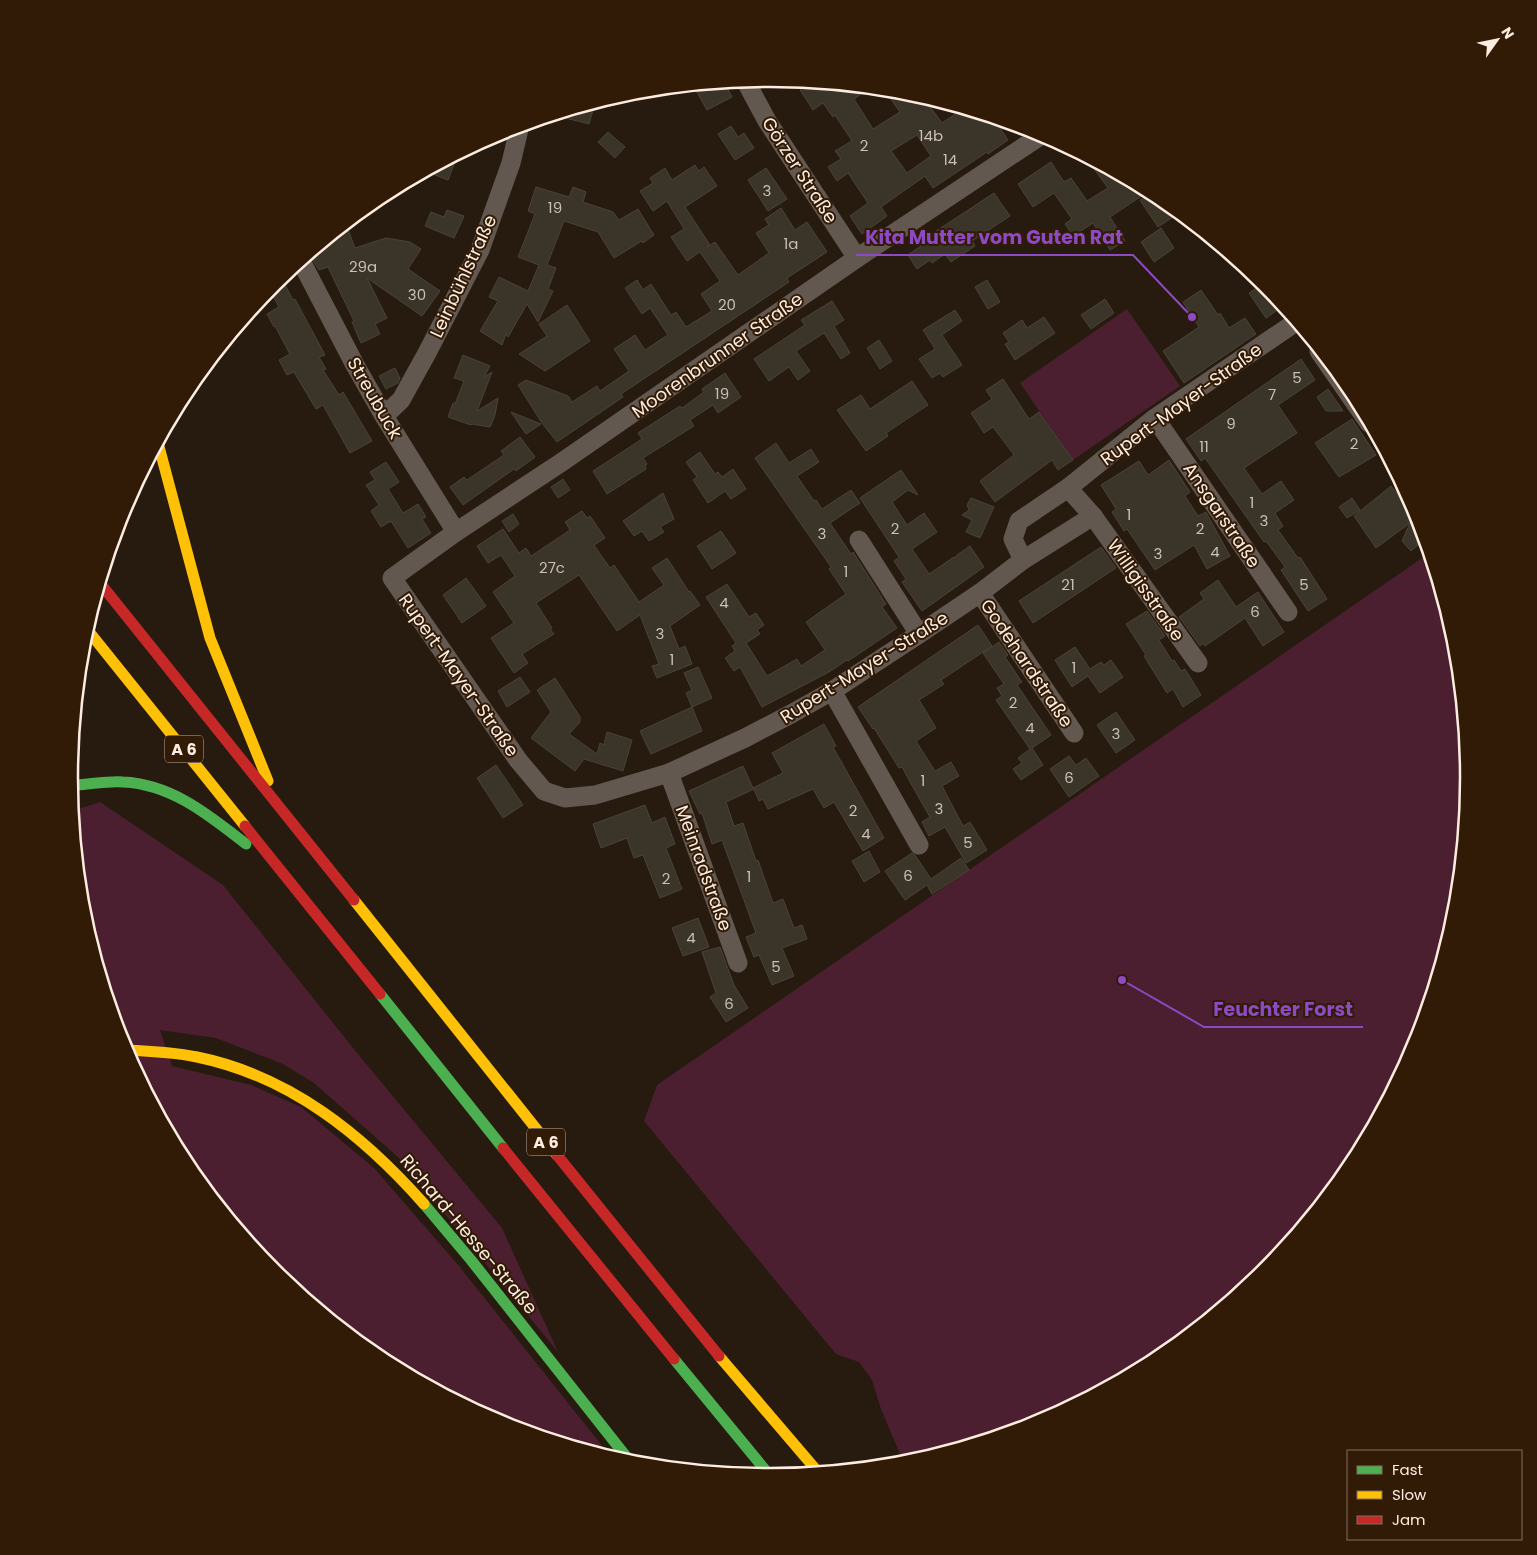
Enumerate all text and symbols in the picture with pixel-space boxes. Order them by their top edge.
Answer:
north arrow [1472,15,1522,65]
text: N [1497,23,1519,43]
street label: Görzer Straße [756,112,844,228]
house number: 14b [919,125,943,146]
house number: 2 [860,135,868,156]
house number: 14 [943,149,957,170]
house number: 3 [763,180,771,201]
house number: 19 [548,197,562,218]
street label: Leinbühlstraße [424,211,502,341]
callout: Kita Mutter vom Guten Rat [856,221,1133,255]
text: Kita Mutter vom Guten Rat [865,224,1123,251]
house number: 1a [784,233,798,254]
house number: 29a [349,256,377,277]
house number: 30 [408,284,426,305]
street label: Moorenbrunner Straße [626,286,808,424]
house number: 20 [718,294,736,315]
street label: Rupert-Mayer-Straße [1095,337,1267,471]
street label: Streubuck [342,353,409,444]
house number: 5 [1292,367,1302,388]
house number: 19 [715,383,729,404]
house number: 7 [1268,384,1276,405]
house number: 9 [1226,413,1236,434]
house number: 2 [1350,433,1358,454]
house number: 11 [1199,436,1209,457]
street label: Ansgarstraße [1177,457,1267,573]
house number: 1 [1250,492,1254,513]
house number: 1 [1127,504,1131,525]
house number: 3 [1260,510,1268,531]
house number: 2 [891,518,899,539]
house number: 2 [1196,518,1204,539]
house number: 3 [818,523,826,544]
street label: Willigisstraße [1101,534,1191,646]
house number: 4 [1210,541,1220,562]
house number: 3 [1154,543,1162,564]
house number: 27c [539,557,565,578]
house number: 1 [844,561,848,582]
house number: 21 [1061,574,1075,595]
house number: 5 [1299,574,1309,595]
street label: Rupert-Mayer-Straße [393,588,525,762]
house number: 4 [719,592,729,613]
street label: Godehardstraße [975,594,1079,732]
house number: 6 [1250,601,1260,622]
street label: Rupert-Mayer-Straße [775,605,953,729]
house number: 3 [656,623,664,644]
house number: 1 [670,649,674,670]
house number: 1 [1072,657,1076,678]
house number: 2 [1009,692,1017,713]
house number: 4 [1025,717,1035,738]
house number: 3 [1112,723,1120,744]
road number: A 6 [165,736,203,762]
house number: 6 [1064,767,1074,788]
house number: 1 [921,770,925,791]
house number: 3 [935,798,943,819]
house number: 2 [849,800,857,821]
street label: Meinradstraße [670,802,738,934]
house number: 4 [861,823,871,844]
house number: 5 [963,832,973,853]
house number: 6 [903,865,913,886]
house number: 1 [747,866,751,887]
house number: 2 [662,868,670,889]
house number: 4 [686,927,696,948]
house number: 5 [771,956,781,977]
house number: 6 [724,993,734,1014]
callout: Feuchter Forst [1204,993,1363,1027]
text: Feuchter Forst [1213,996,1353,1023]
road number: A 6 [527,1128,565,1156]
street label: Richard-Hesse-Straße [395,1149,543,1319]
legend [1347,1450,1522,1540]
text: Fast [1392,1459,1423,1480]
text: Slow [1392,1484,1427,1505]
text: Jam [1392,1509,1426,1530]

